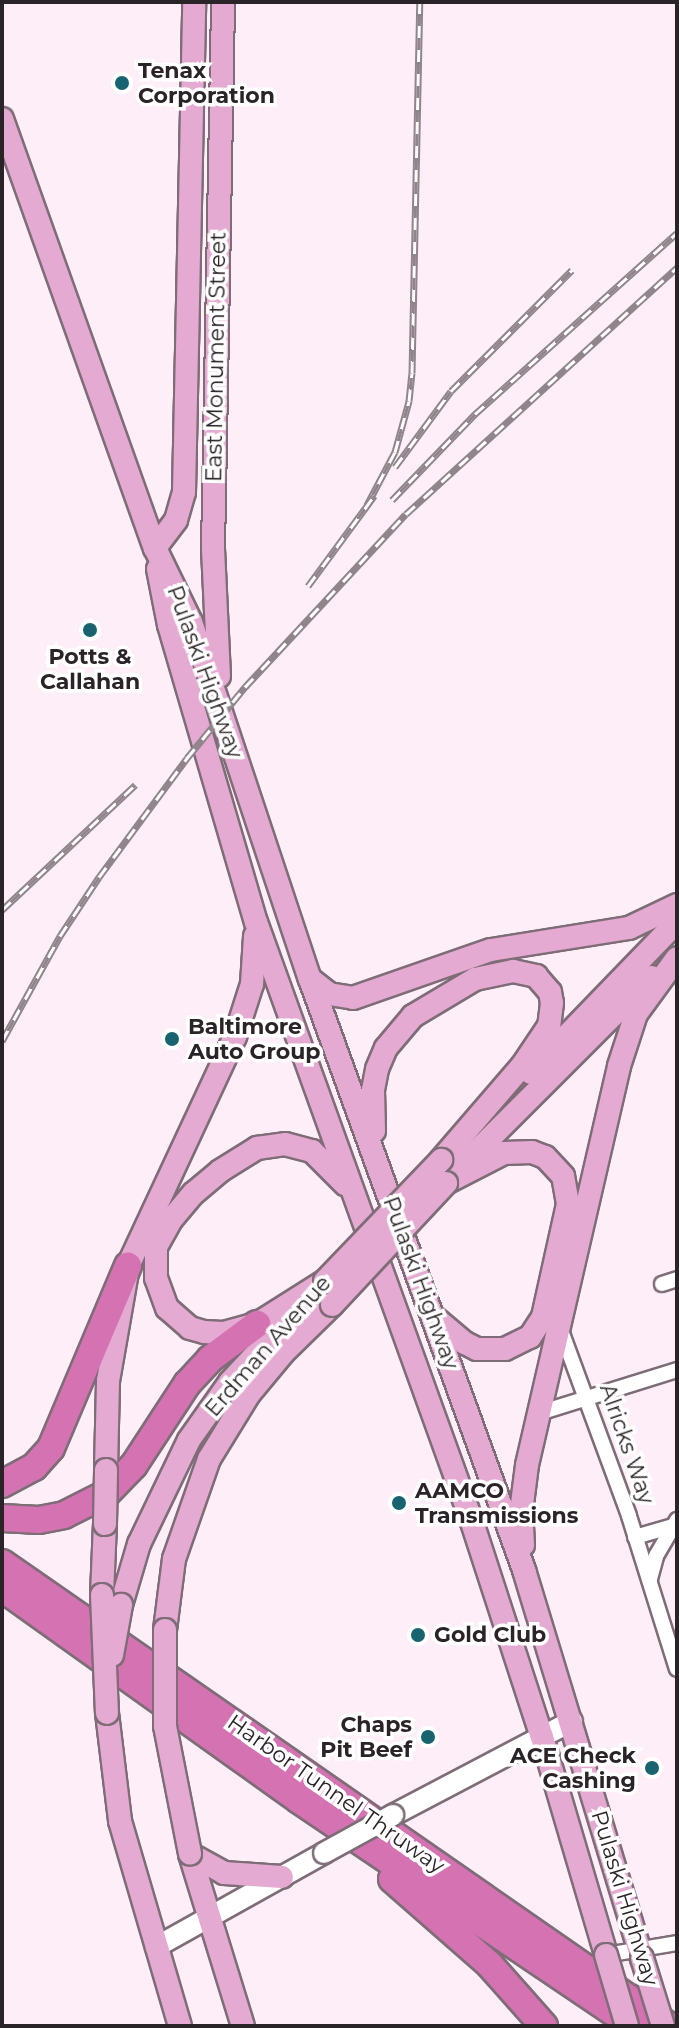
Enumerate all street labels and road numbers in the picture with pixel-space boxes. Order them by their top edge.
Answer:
street label: East Monument Street [201,232,231,482]
street label: Pulaski Highway [161,582,249,762]
street label: Pulaski Highway [377,1193,465,1373]
street label: Erdman Avenue [200,1270,336,1422]
street label: Alricks Way [594,1380,660,1508]
street label: Harbor Tunnel Thruway [222,1709,450,1879]
street label: Pulaski Highway [586,1807,664,1989]

